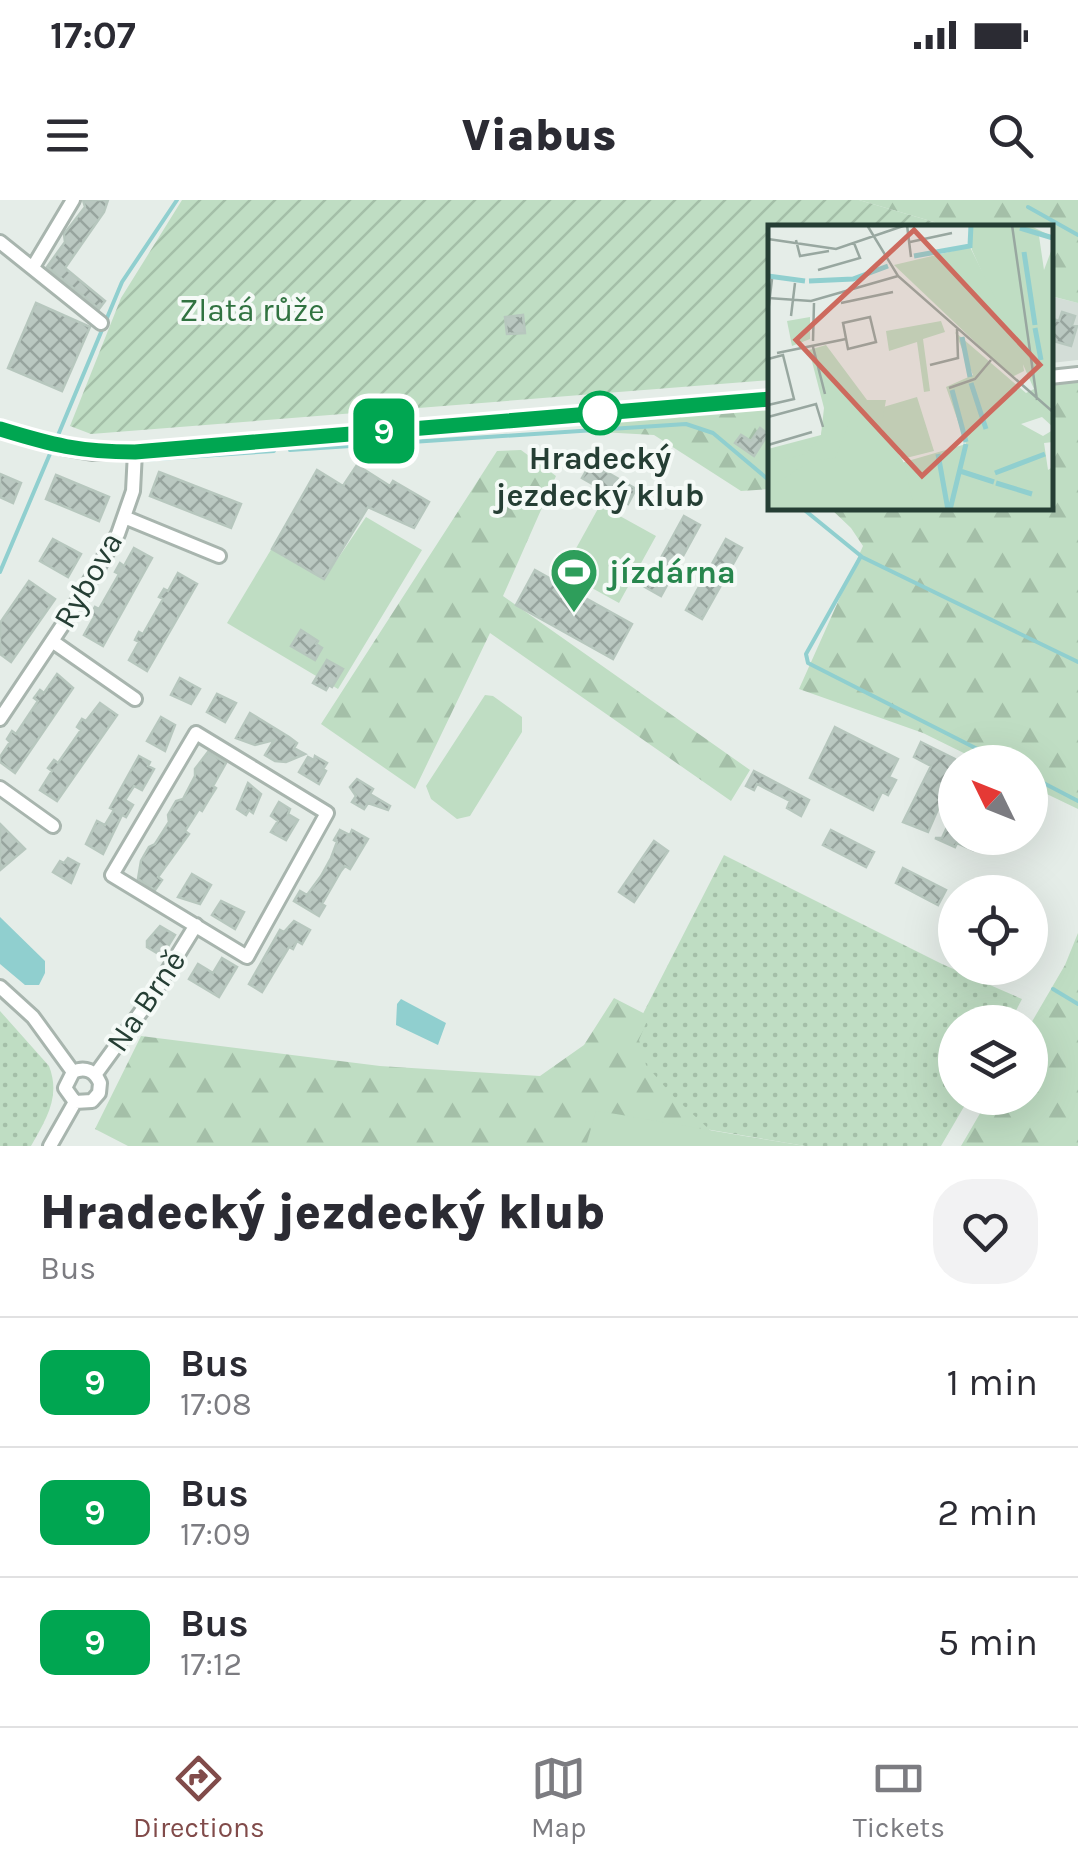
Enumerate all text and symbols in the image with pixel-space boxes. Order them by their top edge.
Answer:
text: 17:07 [50,13,136,58]
icon: menu [40,108,95,163]
icon: search [983,108,1038,163]
text: Viabus [462,109,616,161]
inset map [768,225,1053,510]
park label: Zlatá růže [179,292,325,329]
marker: Hradecký jezdecký klub [579,392,621,434]
line badge: 9 [352,398,416,464]
text: 9 [373,411,395,452]
place label: Hradecký jezdecký klub [493,440,704,514]
street label: Rybova [46,525,130,635]
sports icon: jízdárna [548,546,600,614]
place label: jízdárna [606,554,736,591]
north arrow [938,745,1048,855]
map controls [938,745,1048,1115]
button: locate [938,875,1048,985]
street label: Na Brně [99,943,193,1059]
button: layers [938,1005,1048,1115]
button: heart [933,1179,1038,1284]
text: Hradecký jezdecký klub [40,1184,605,1240]
text: Bus [40,1250,96,1287]
text: Bus [180,1341,249,1386]
text: 1 min [947,1360,1038,1405]
text: 9 [84,1362,106,1403]
text: 17:08 [180,1386,252,1423]
text: Bus [180,1471,249,1516]
text: 2 min [937,1490,1038,1535]
text: 9 [84,1492,106,1533]
text: 17:09 [180,1516,251,1553]
text: Bus [180,1601,249,1646]
text: 5 min [938,1620,1038,1665]
text: 9 [84,1622,106,1663]
text: 17:12 [180,1646,242,1683]
tab: Directions [133,1751,265,1844]
tab: Map [531,1751,586,1844]
tab: Tickets [853,1751,945,1844]

